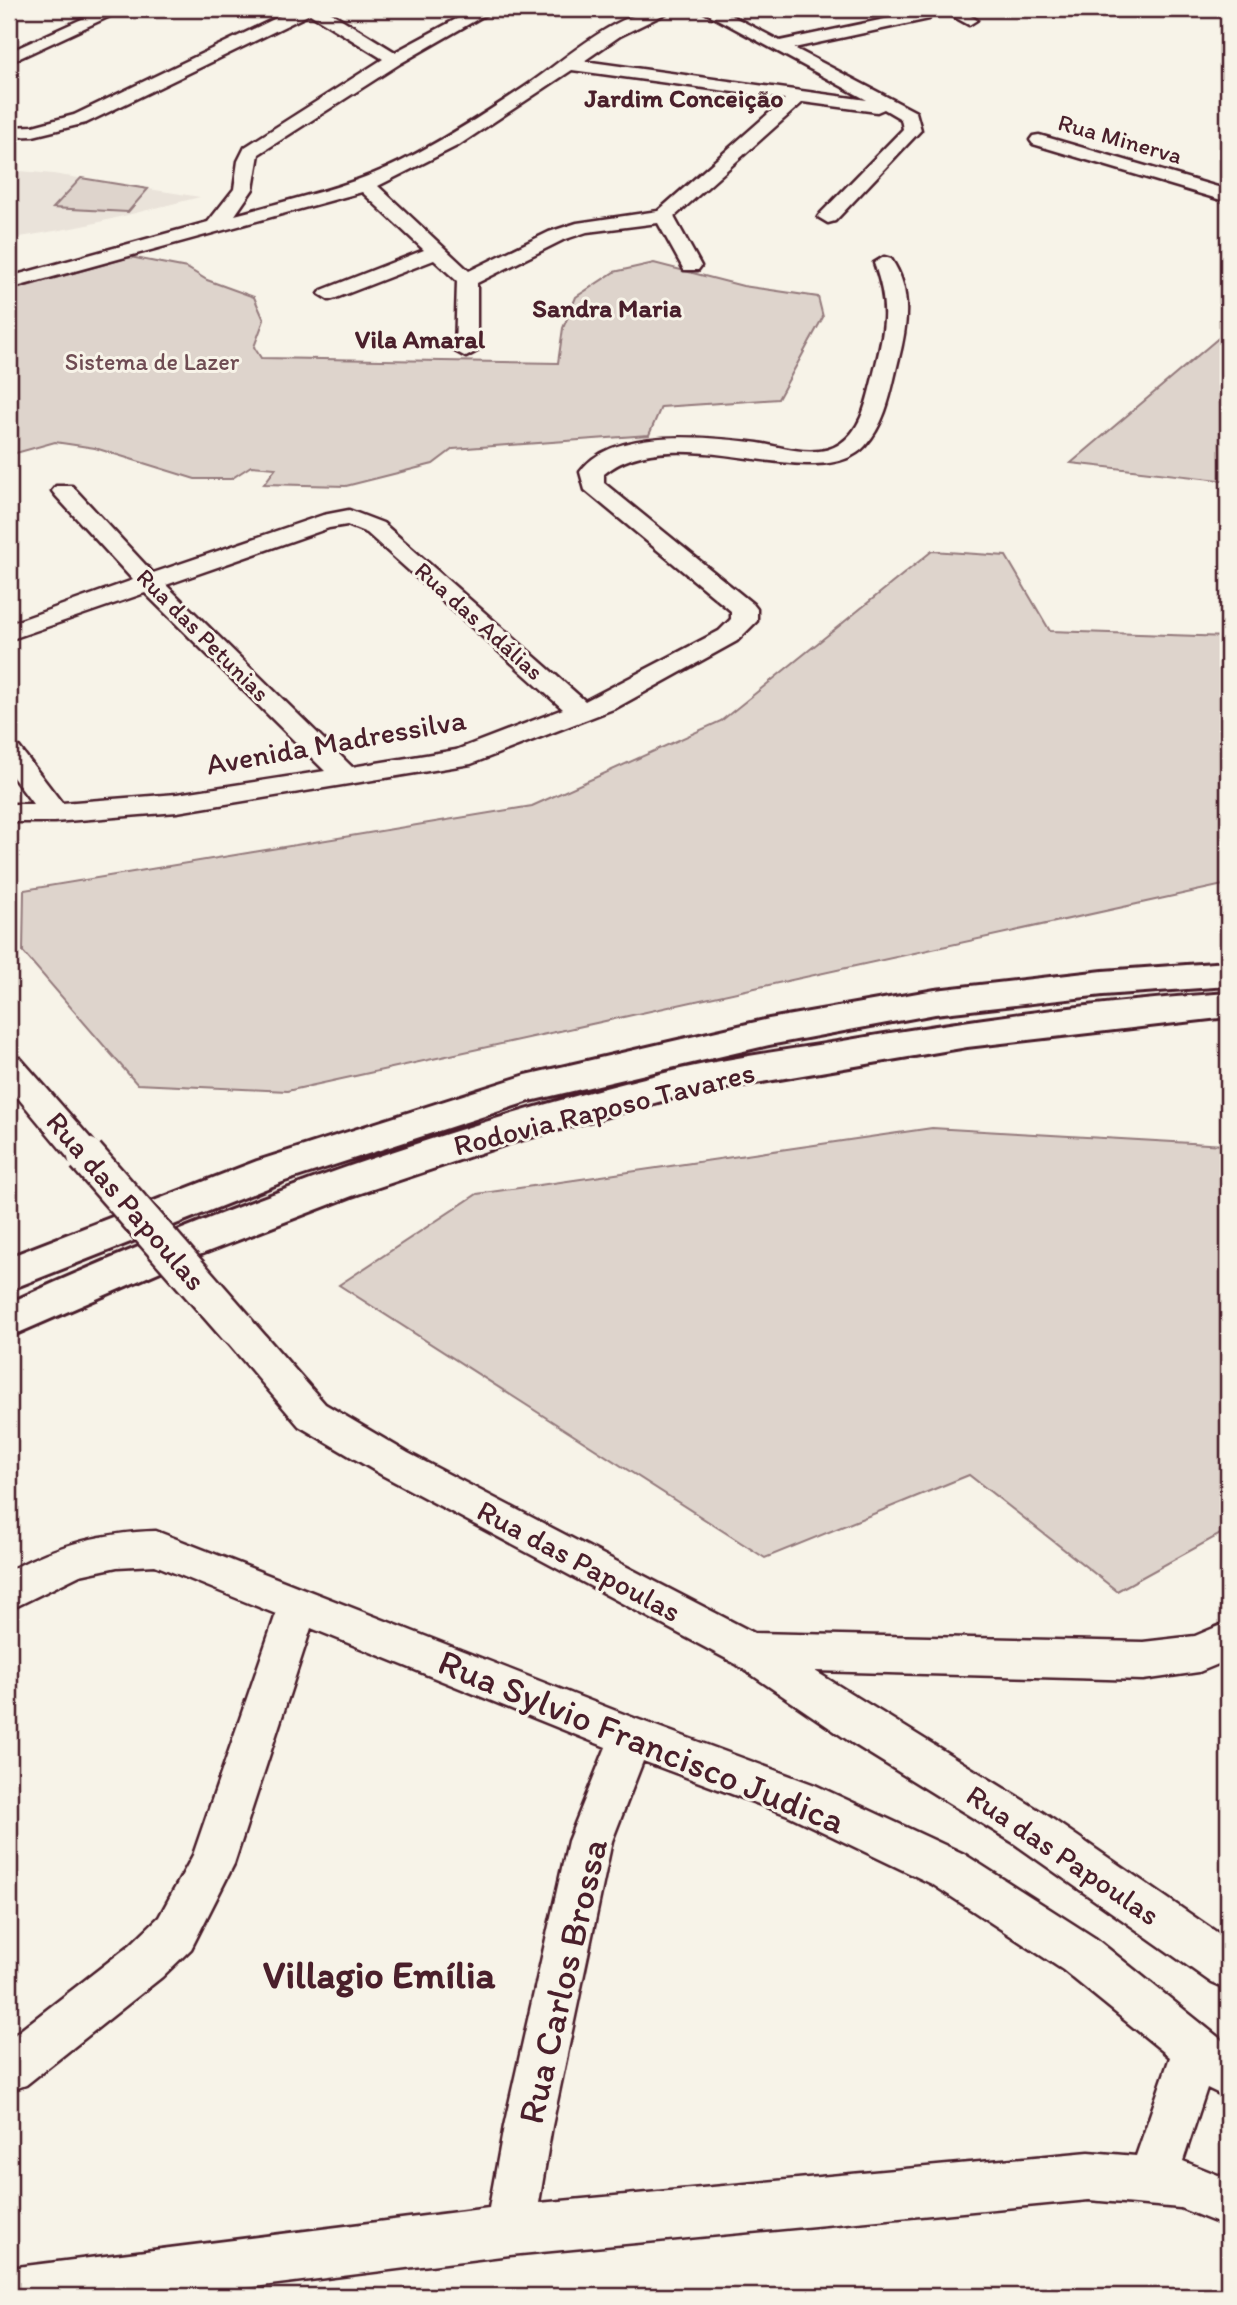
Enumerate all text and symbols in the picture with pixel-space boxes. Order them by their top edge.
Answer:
district label: Jardim Conceição [584,82,783,114]
street label: Rua Minerva [1055,107,1186,170]
district label: Sandra Maria [532,292,682,324]
district label: Vila Amaral [355,323,486,355]
park label: Sistema de Lazer [65,347,240,376]
street label: Rua das Adálias [409,555,550,686]
street label: Rua das Petunias [131,562,276,707]
street label: Avenida Madressilva [203,700,469,783]
street label: Rodovia Raposo Tavares [449,1053,758,1164]
street label: Rua das Papoulas [38,1103,214,1298]
street label: Rua das Papoulas [471,1491,687,1630]
street label: Rua Sylvio Francisco Judica [432,1639,852,1843]
street label: Rua das Papoulas [959,1776,1167,1933]
street label: Rua Carlos Brossa [508,1834,616,2128]
district label: Villagio Emília [263,1952,495,1998]

